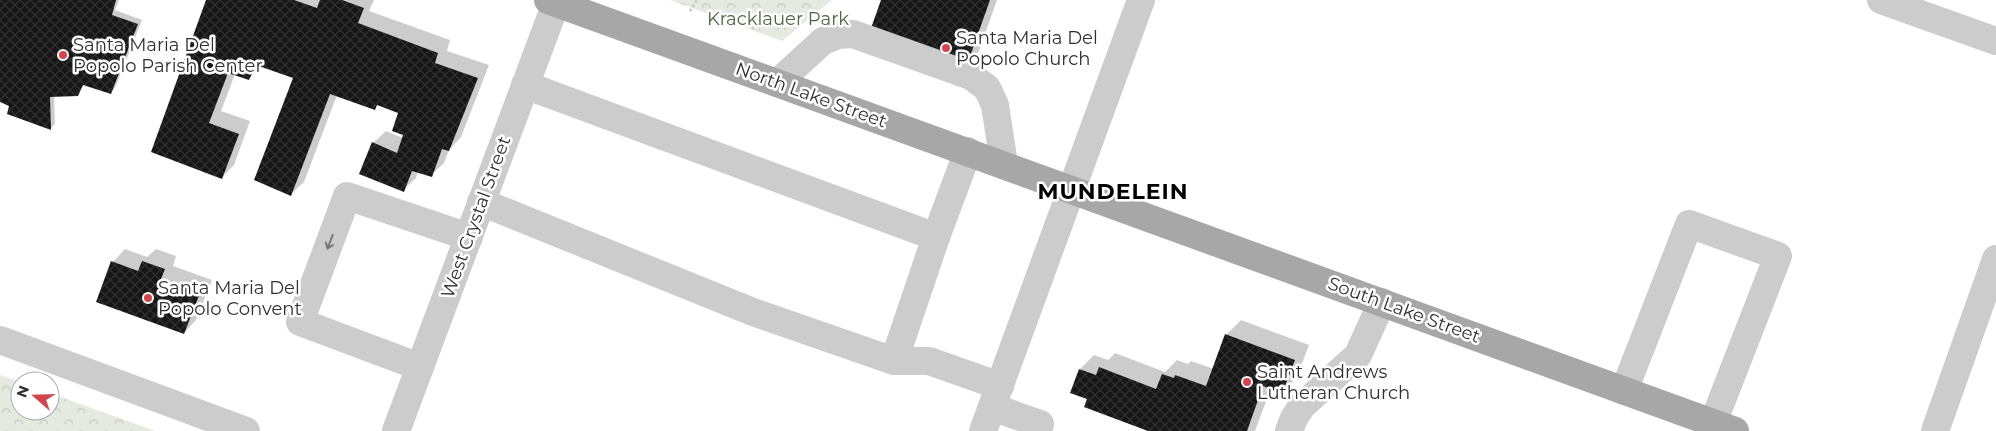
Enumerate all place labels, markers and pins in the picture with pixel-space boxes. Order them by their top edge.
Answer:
place label: Santa Maria Del Popolo Church [956,27,1098,70]
place label: Santa Maria Del Popolo Parish Center [73,34,263,77]
marker: Santa Maria Del Popolo Church [940,42,952,54]
marker: Santa Maria Del Popolo Parish Center [57,49,69,61]
place label: Santa Maria Del Popolo Convent [158,277,302,320]
marker: Santa Maria Del Popolo Convent [142,292,154,304]
place label: Saint Andrews Lutheran Church [1257,361,1410,404]
marker: Saint Andrews Lutheran Church [1241,376,1253,388]

